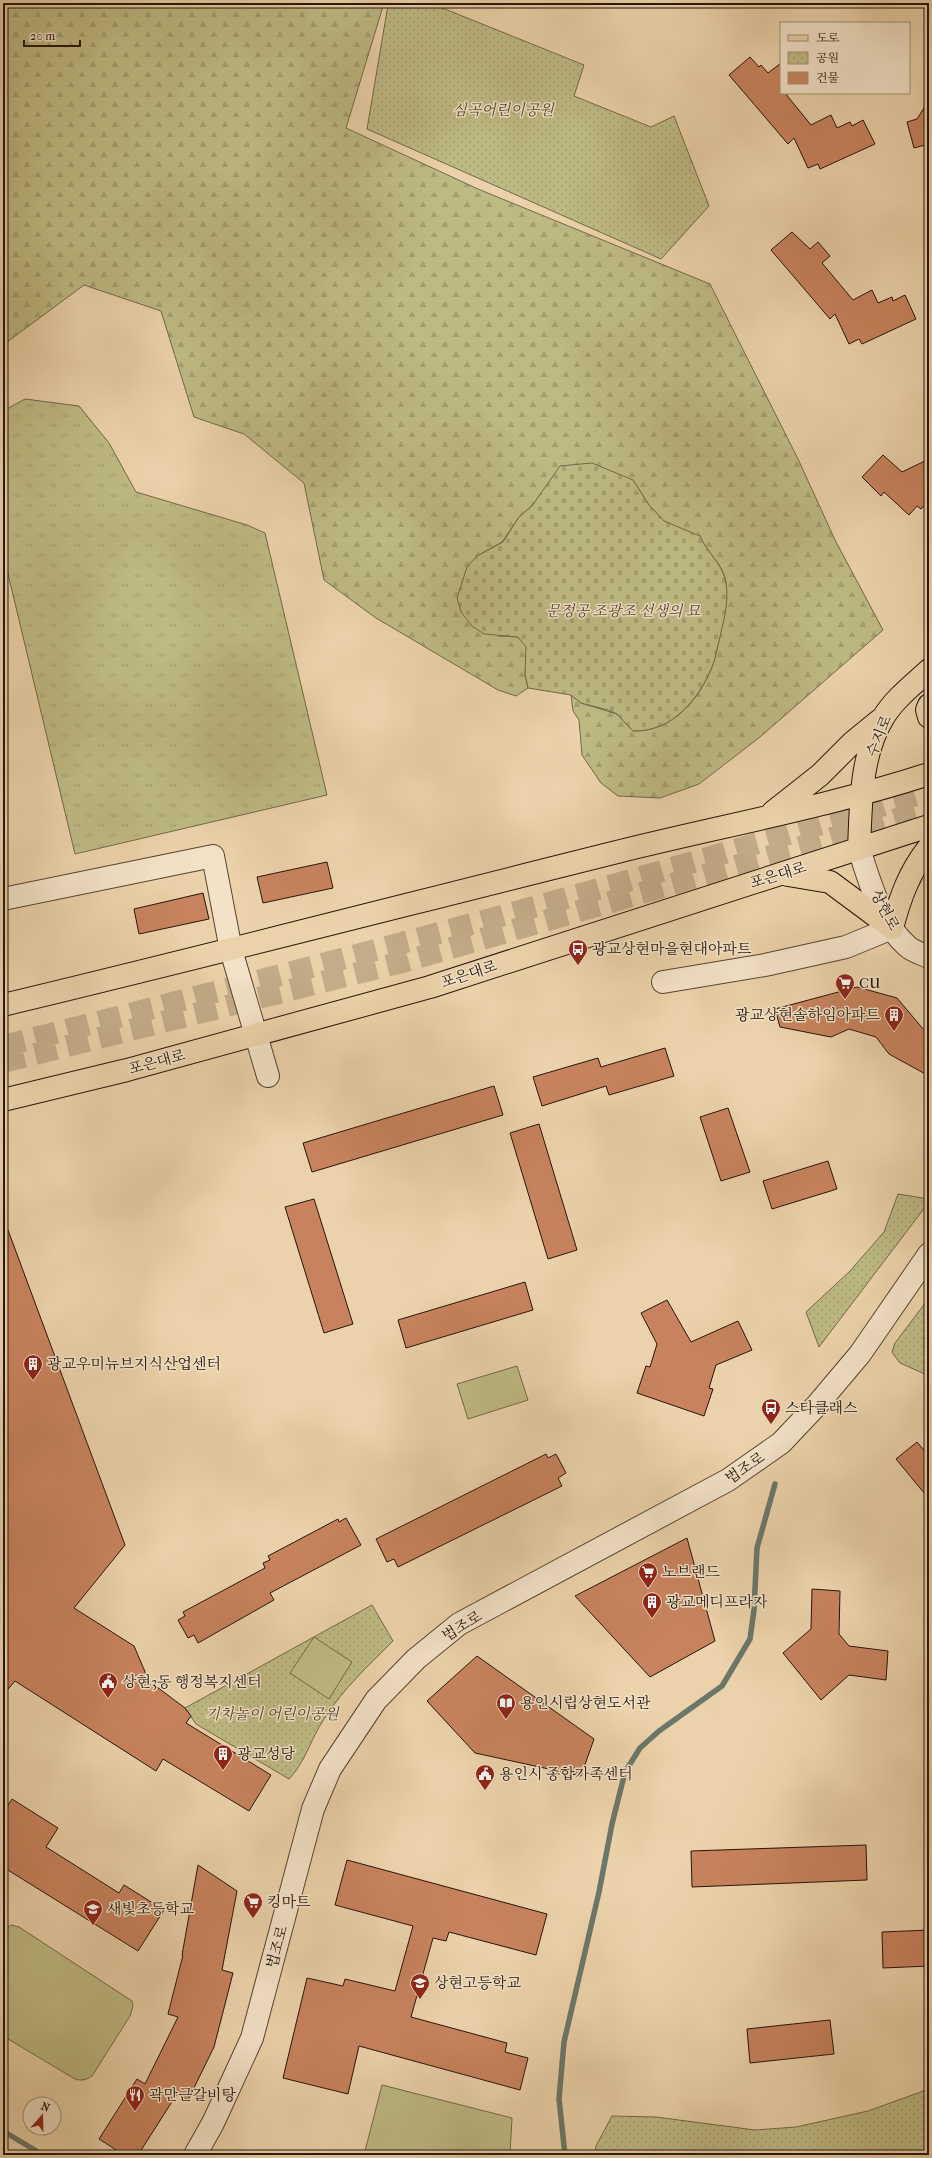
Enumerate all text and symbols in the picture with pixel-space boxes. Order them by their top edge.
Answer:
scale bar [24,22,80,48]
legend [780,22,910,94]
text: 20 m [30,29,55,43]
text: 도로 [816,31,840,45]
text: 공원 [816,51,839,65]
text: 건물 [816,71,840,85]
park label: 심곡어린이공원 [452,101,555,119]
park label: 문정공 조광조 선생의 묘 [546,602,701,620]
street label: 수지로 [863,712,896,760]
street label: 포은대로 [748,858,809,892]
street label: 상현로 [867,887,903,934]
bus stop icon: 광교상현마을현대아파트 [567,938,589,966]
place label: 광교상현마을현대아파트 [592,940,752,958]
street label: 포은대로 [439,956,500,992]
supermarket icon: CU [834,972,856,1000]
place label: CU [859,974,881,992]
building icon: 광교상현솔하임아파트 [883,1004,905,1032]
place label: 광교상현솔하임아파트 [735,1006,881,1024]
street label: 포은대로 [127,1046,188,1078]
building icon: 광교우미뉴브지식산업센터 [22,1353,44,1381]
place label: 광교우미뉴브지식산업센터 [47,1355,221,1373]
bus stop icon: 스타클래스 [760,1397,782,1425]
place label: 스타클래스 [785,1399,858,1417]
street label: 법조로 [722,1448,768,1488]
supermarket icon: 노브랜드 [637,1561,659,1589]
place label: 노브랜드 [662,1563,720,1581]
building icon: 광교메디프라자 [641,1591,663,1619]
place label: 광교메디프라자 [666,1593,768,1611]
street label: 법조로 [439,1607,486,1645]
public building icon: 상현3동 행정복지센터 [97,1671,119,1699]
place label: 상현3동 행정복지센터 [122,1673,262,1691]
library icon: 용인시립상현도서관 [495,1692,517,1720]
place label: 용인시립상현도서관 [520,1694,651,1712]
park label: 기차놀이 어린이공원 [205,1705,340,1723]
building icon: 광교성당 [212,1743,234,1771]
place label: 광교성당 [237,1745,295,1763]
public building icon: 용인시 종합가족센터 [474,1763,496,1791]
place label: 용인시 종합가족센터 [499,1765,633,1783]
supermarket icon: 킹마트 [242,1891,264,1919]
place label: 킹마트 [267,1893,311,1911]
school or university icon: 새빛초등학교 [82,1898,104,1926]
place label: 새빛초등학교 [107,1900,194,1918]
street label: 법조로 [263,1923,291,1970]
school or university icon: 상현고등학교 [409,1972,431,2000]
place label: 상현고등학교 [434,1974,521,1992]
restaurant icon: 곽만근갈비탕 [124,2084,146,2112]
place label: 곽만근갈비탕 [149,2086,236,2104]
north arrow [22,2096,62,2136]
text: N [39,2100,52,2115]

